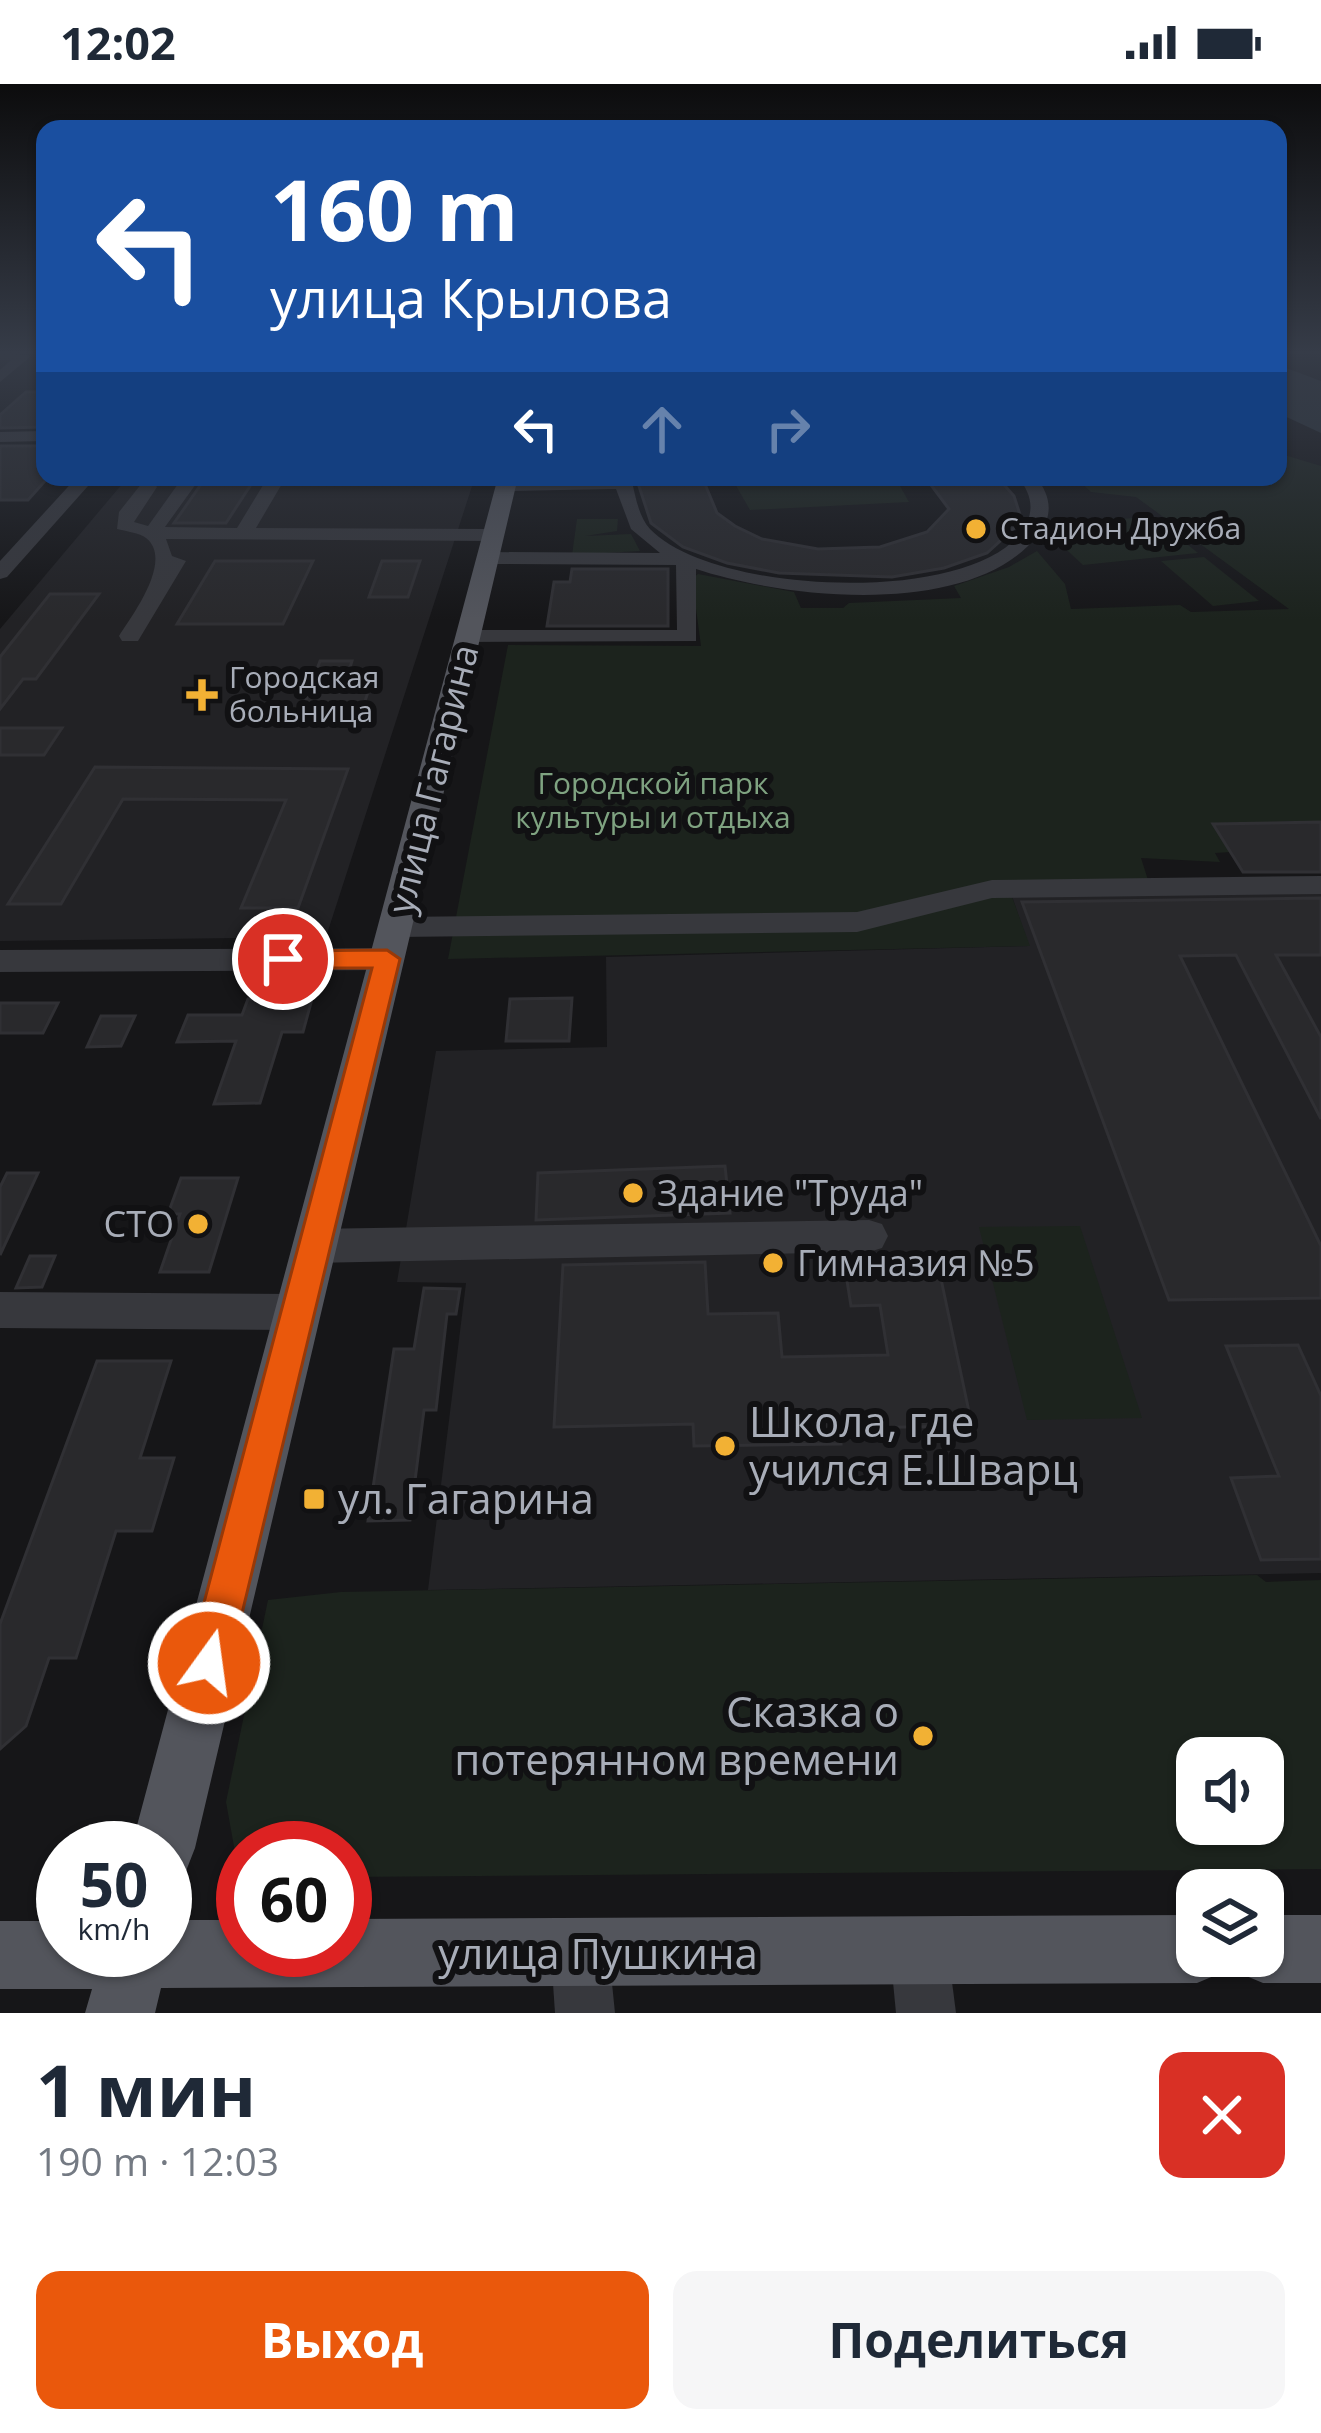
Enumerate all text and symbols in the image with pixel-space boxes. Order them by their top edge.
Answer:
text: 12:02 [60,12,176,73]
text: 160 m [270,151,518,266]
icon: left [72,168,228,324]
text: улица Крылова [270,260,672,334]
icon: left [503,396,569,462]
icon: ahead [629,396,695,462]
icon: right [755,396,821,462]
place label: Стадион Дружба [1000,507,1241,548]
marker: Стадион Дружба [963,516,989,542]
street label: улица Гагарина [375,639,490,918]
place label: Городская больница [229,656,379,731]
marker: Городская больница [186,679,218,711]
park label: Городской парк культуры и отдыха [515,762,791,837]
pin [232,908,334,1010]
icon: arrive [250,926,316,992]
place label: Здание "Труда" [657,1168,923,1217]
marker: Здание "Труда" [620,1180,646,1206]
place label: СТО [103,1199,174,1248]
marker: СТО [185,1211,211,1237]
place label: Гимназия №5 [797,1238,1035,1287]
marker: Гимназия №5 [760,1250,786,1276]
place label: Школа, где учился Е.Шварц [749,1392,1078,1497]
marker: Школа, где учился Е.Шварц [712,1433,738,1459]
place label: ул. Гагарина [338,1469,594,1526]
marker: ул. Гагарина [301,1486,327,1512]
position arrow [146,1600,272,1726]
place label: Сказка о потерянном времени [454,1682,899,1787]
marker: Сказка о потерянном времени [910,1723,936,1749]
map controls [1176,1737,1284,1977]
button: sound [1176,1737,1284,1845]
speed limit sign: 60 [216,1821,372,1977]
text: 50 [80,1843,148,1925]
button: layers [1176,1869,1284,1977]
text: km/h [78,1908,150,1949]
street label: улица Пушкина [438,1924,758,1981]
text: 1 мин [36,2040,256,2138]
button: close [1159,2052,1285,2178]
text: 190 m · 12:03 [36,2134,279,2187]
button: Выход [36,2271,649,2409]
button: Поделиться [673,2271,1285,2409]

